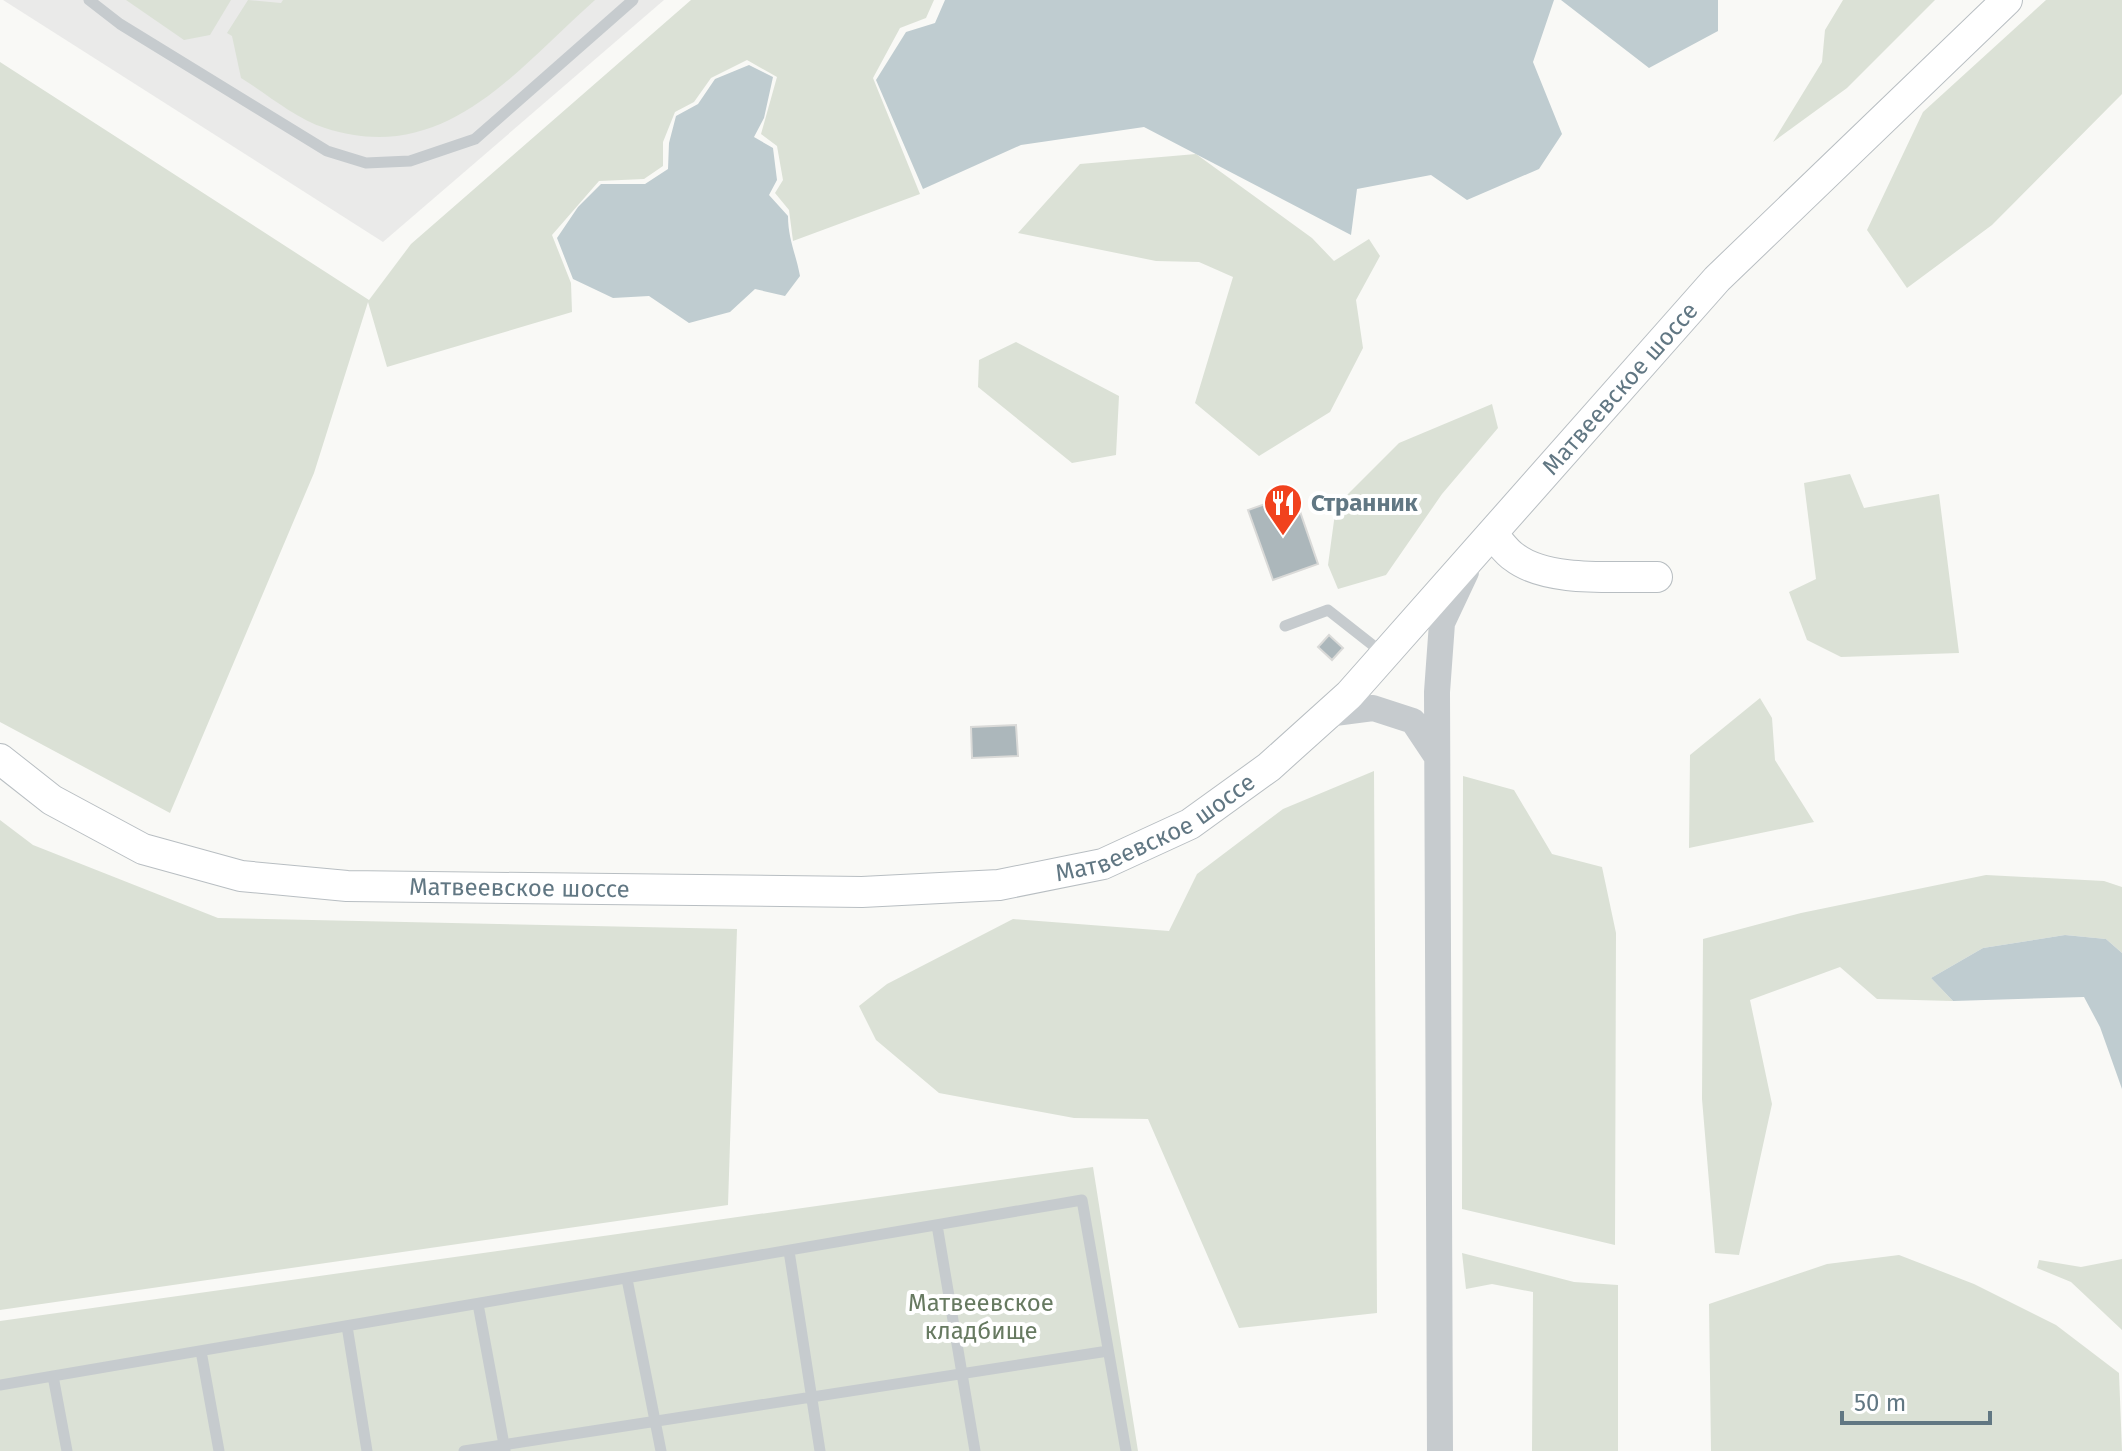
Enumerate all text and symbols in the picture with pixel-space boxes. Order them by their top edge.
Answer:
street label: Матвеевское шоссе [1537,297,1704,480]
restaurant icon: Странник [1262,482,1304,537]
place label: Странник [1311,489,1419,517]
street label: Матвеевское шоссе [1053,768,1260,887]
street label: Матвеевское шоссе [409,873,630,903]
park label: Матвеевское кладбище [908,1289,1054,1345]
scale bar [1842,1375,1990,1425]
text: 50 m [1854,1389,1906,1417]

